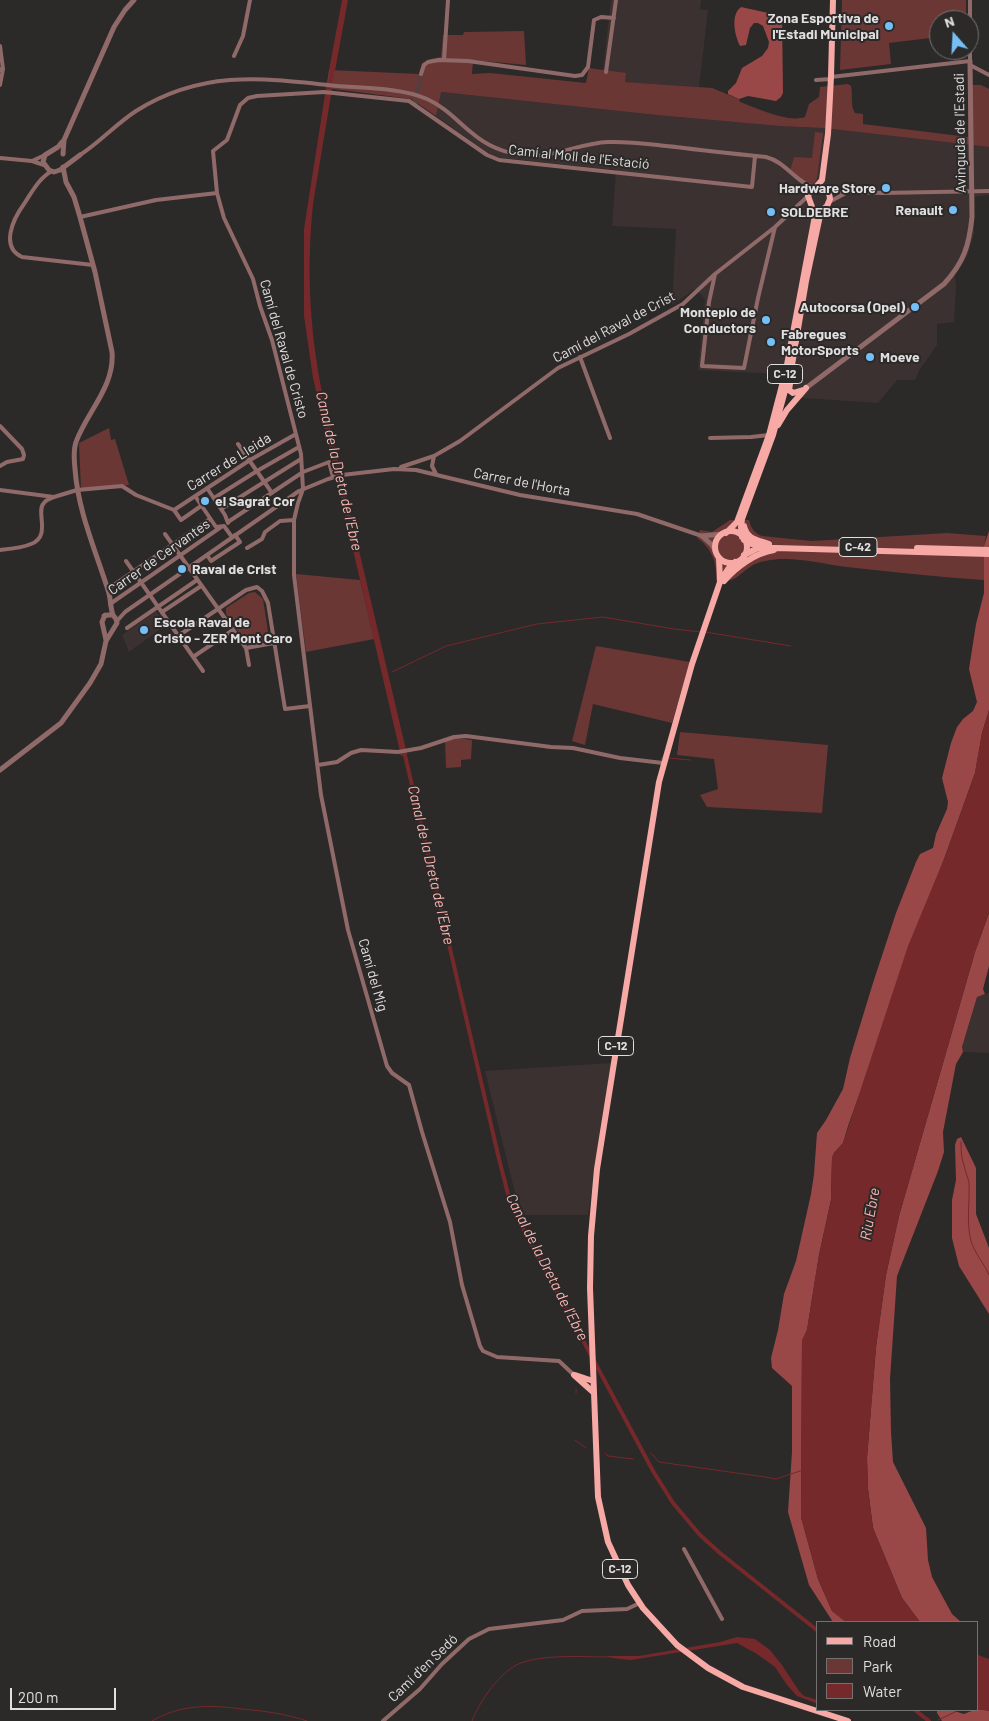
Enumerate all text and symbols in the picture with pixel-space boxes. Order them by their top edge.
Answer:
place label: Zona Esportiva de l'Estadi Municipal [768,10,879,42]
north arrow [929,10,979,60]
text: N [942,12,956,31]
marker: Zona Esportiva de l'Estadi Municipal [883,20,895,32]
street label: Avinguda de l'Estadi [951,73,969,193]
street label: Camí al Moll de l'Estació [508,141,650,173]
place label: Hardware Store [779,180,876,196]
marker: Hardware Store [880,182,892,194]
place label: Renault [895,202,943,218]
place label: SOLDEBRE [781,204,848,220]
marker: Renault [947,204,959,216]
marker: SOLDEBRE [765,206,777,218]
street label: Camí del Raval de Cristo [256,278,312,420]
street label: Camí del Raval de Crist [550,288,678,366]
place label: Autocorsa (Opel) [800,299,905,315]
marker: Autocorsa (Opel) [909,301,921,313]
place label: Montepio de Conductors [680,304,756,336]
marker: Montepio de Conductors [760,314,772,326]
place label: Fabregues MotorSports [781,326,859,358]
marker: Fabregues MotorSports [765,336,777,348]
place label: Moeve [880,349,920,365]
marker: Moeve [864,351,876,363]
road number: C-12 [768,364,802,384]
water label: Canal de la Dreta de l'Ebre [312,390,366,552]
street label: Carrer de Lleida [184,429,274,495]
street label: Carrer de l'Horta [472,464,572,500]
place label: el Sagrat Cor [215,493,295,509]
marker: el Sagrat Cor [199,495,211,507]
street label: Carrer de Cervantes [105,516,213,598]
road number: C-42 [839,538,877,556]
place label: Raval de Crist [192,561,276,577]
marker: Raval de Crist [176,563,188,575]
place label: Escola Raval de Cristo - ZER Mont Caro [154,614,293,646]
marker: Escola Raval de Cristo - ZER Mont Caro [138,624,150,636]
water label: Canal de la Dreta de l'Ebre [404,784,458,946]
street label: Camí del Mig [355,937,391,1013]
road number: C-12 [598,1036,634,1056]
water label: Riu Ebre [857,1186,883,1242]
water label: Canal de la Dreta de l'Ebre [502,1190,592,1344]
road number: C-12 [602,1560,638,1578]
legend [816,1621,979,1711]
street label: Camí d'en Sedó [385,1631,461,1705]
text: Road [863,1632,896,1650]
text: Park [863,1657,892,1675]
scale bar [12,1678,119,1710]
text: Water [863,1682,902,1700]
text: 200 m [18,1688,58,1706]

